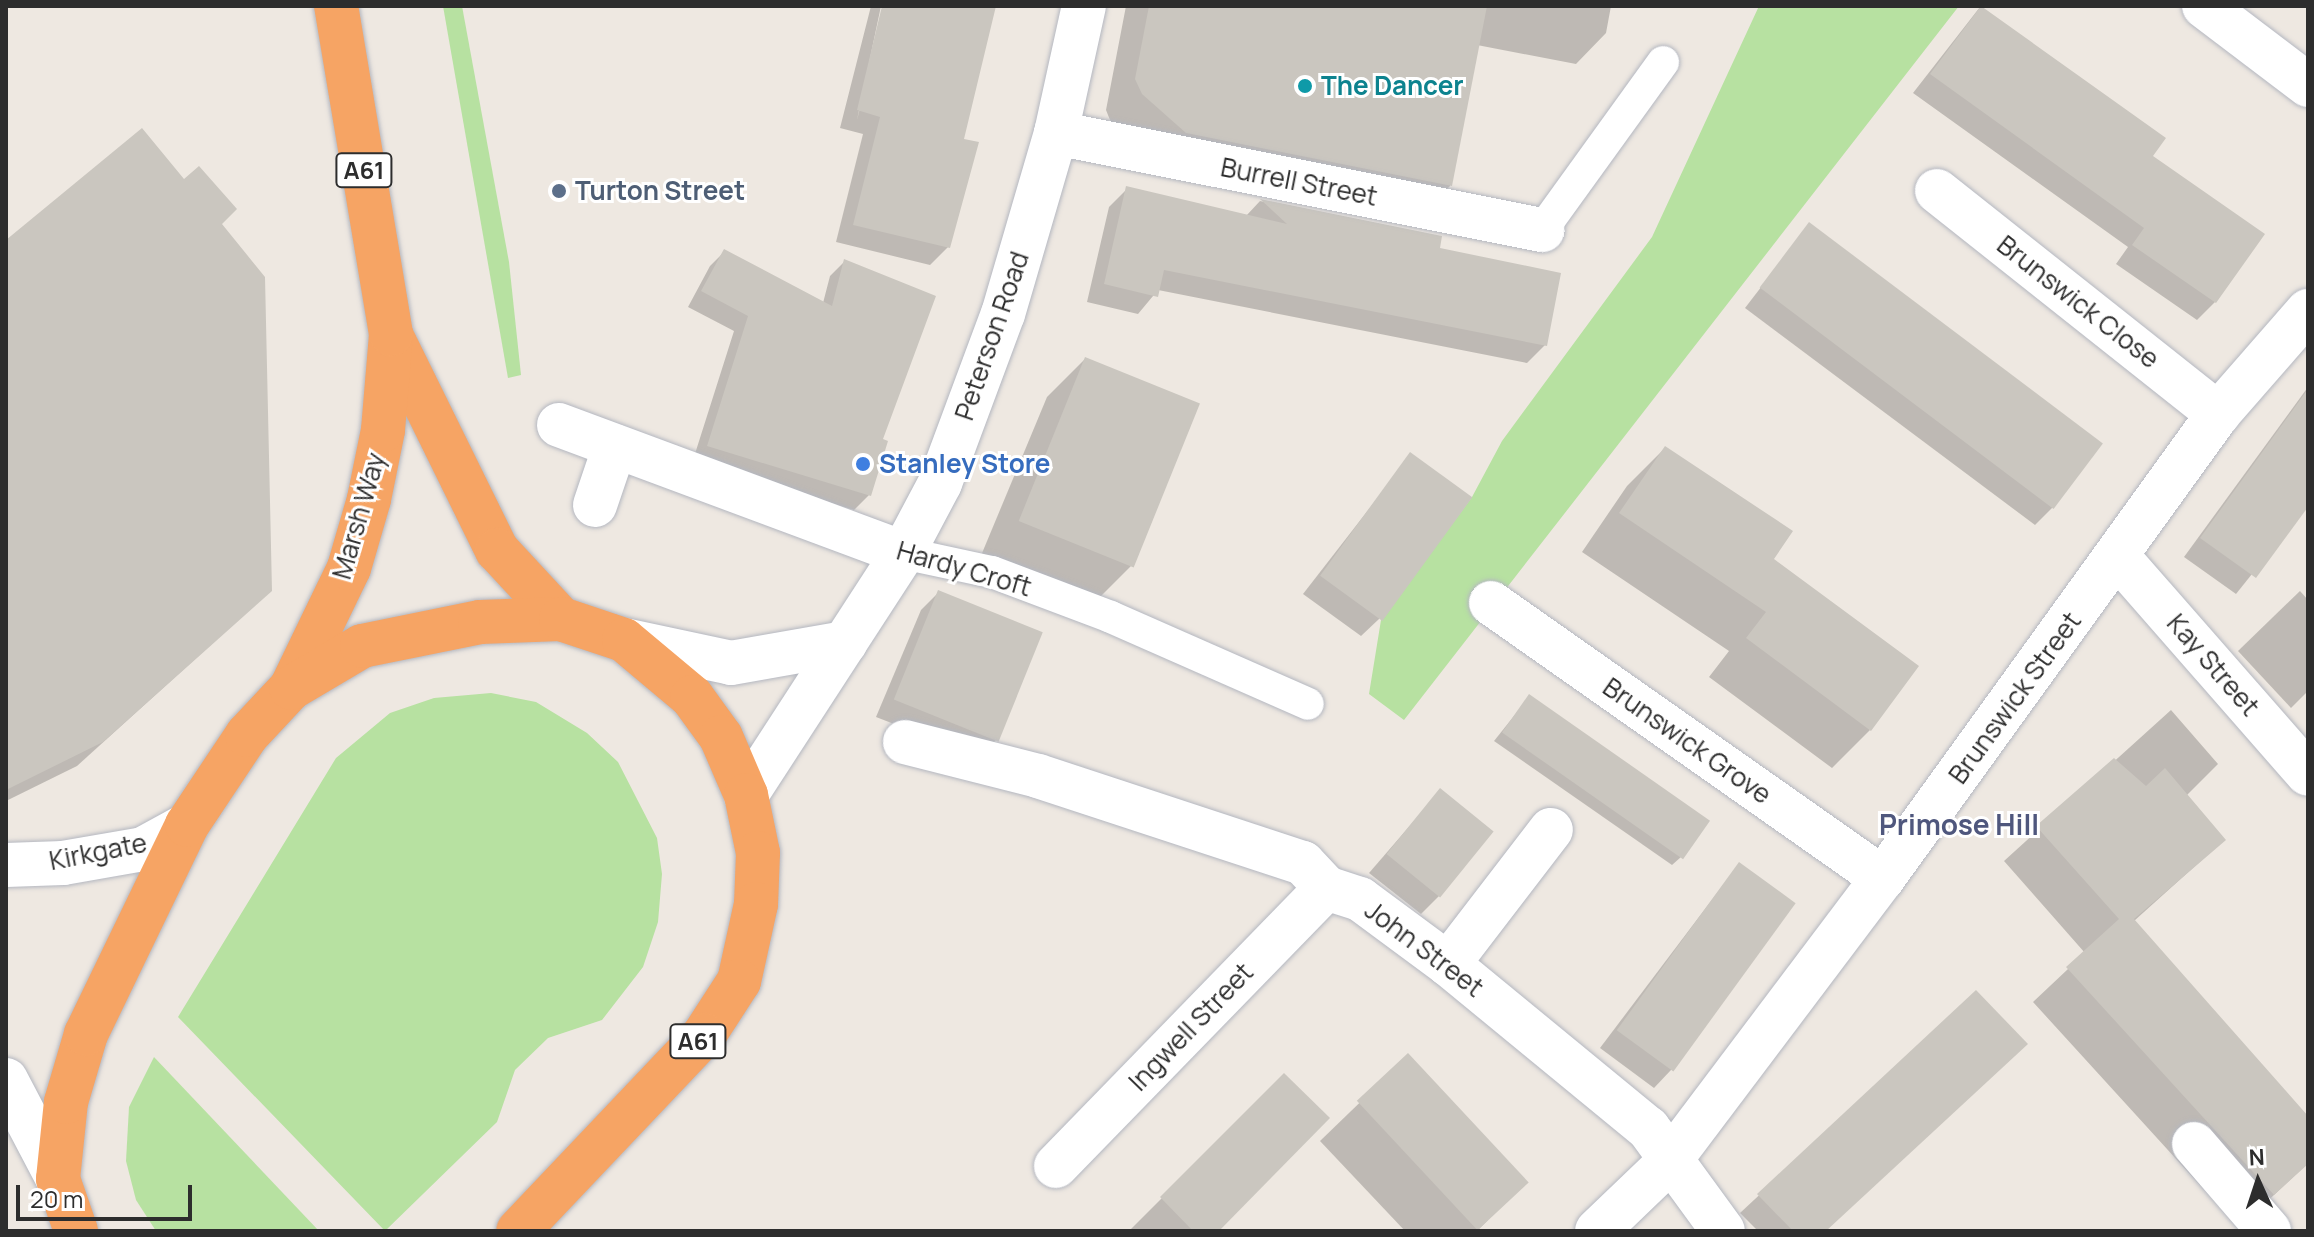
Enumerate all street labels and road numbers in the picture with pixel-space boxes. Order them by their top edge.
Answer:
road number: A61 [334,150,394,190]
street label: Burrell Street [1218,152,1380,212]
street label: Brunswick Close [1991,229,2165,375]
street label: Peterson Road [949,248,1035,424]
street label: Marsh Way [326,449,392,583]
street label: Hardy Croft [893,535,1035,603]
street label: Brunswick Street [1942,606,2088,790]
street label: Kay Street [2160,608,2266,722]
street label: Brunswick Grove [1597,671,1777,811]
street label: Kirkgate [47,827,149,877]
street label: John Street [1359,894,1489,1004]
street label: Ingwell Street [1122,957,1260,1097]
road number: A61 [668,1021,728,1061]

